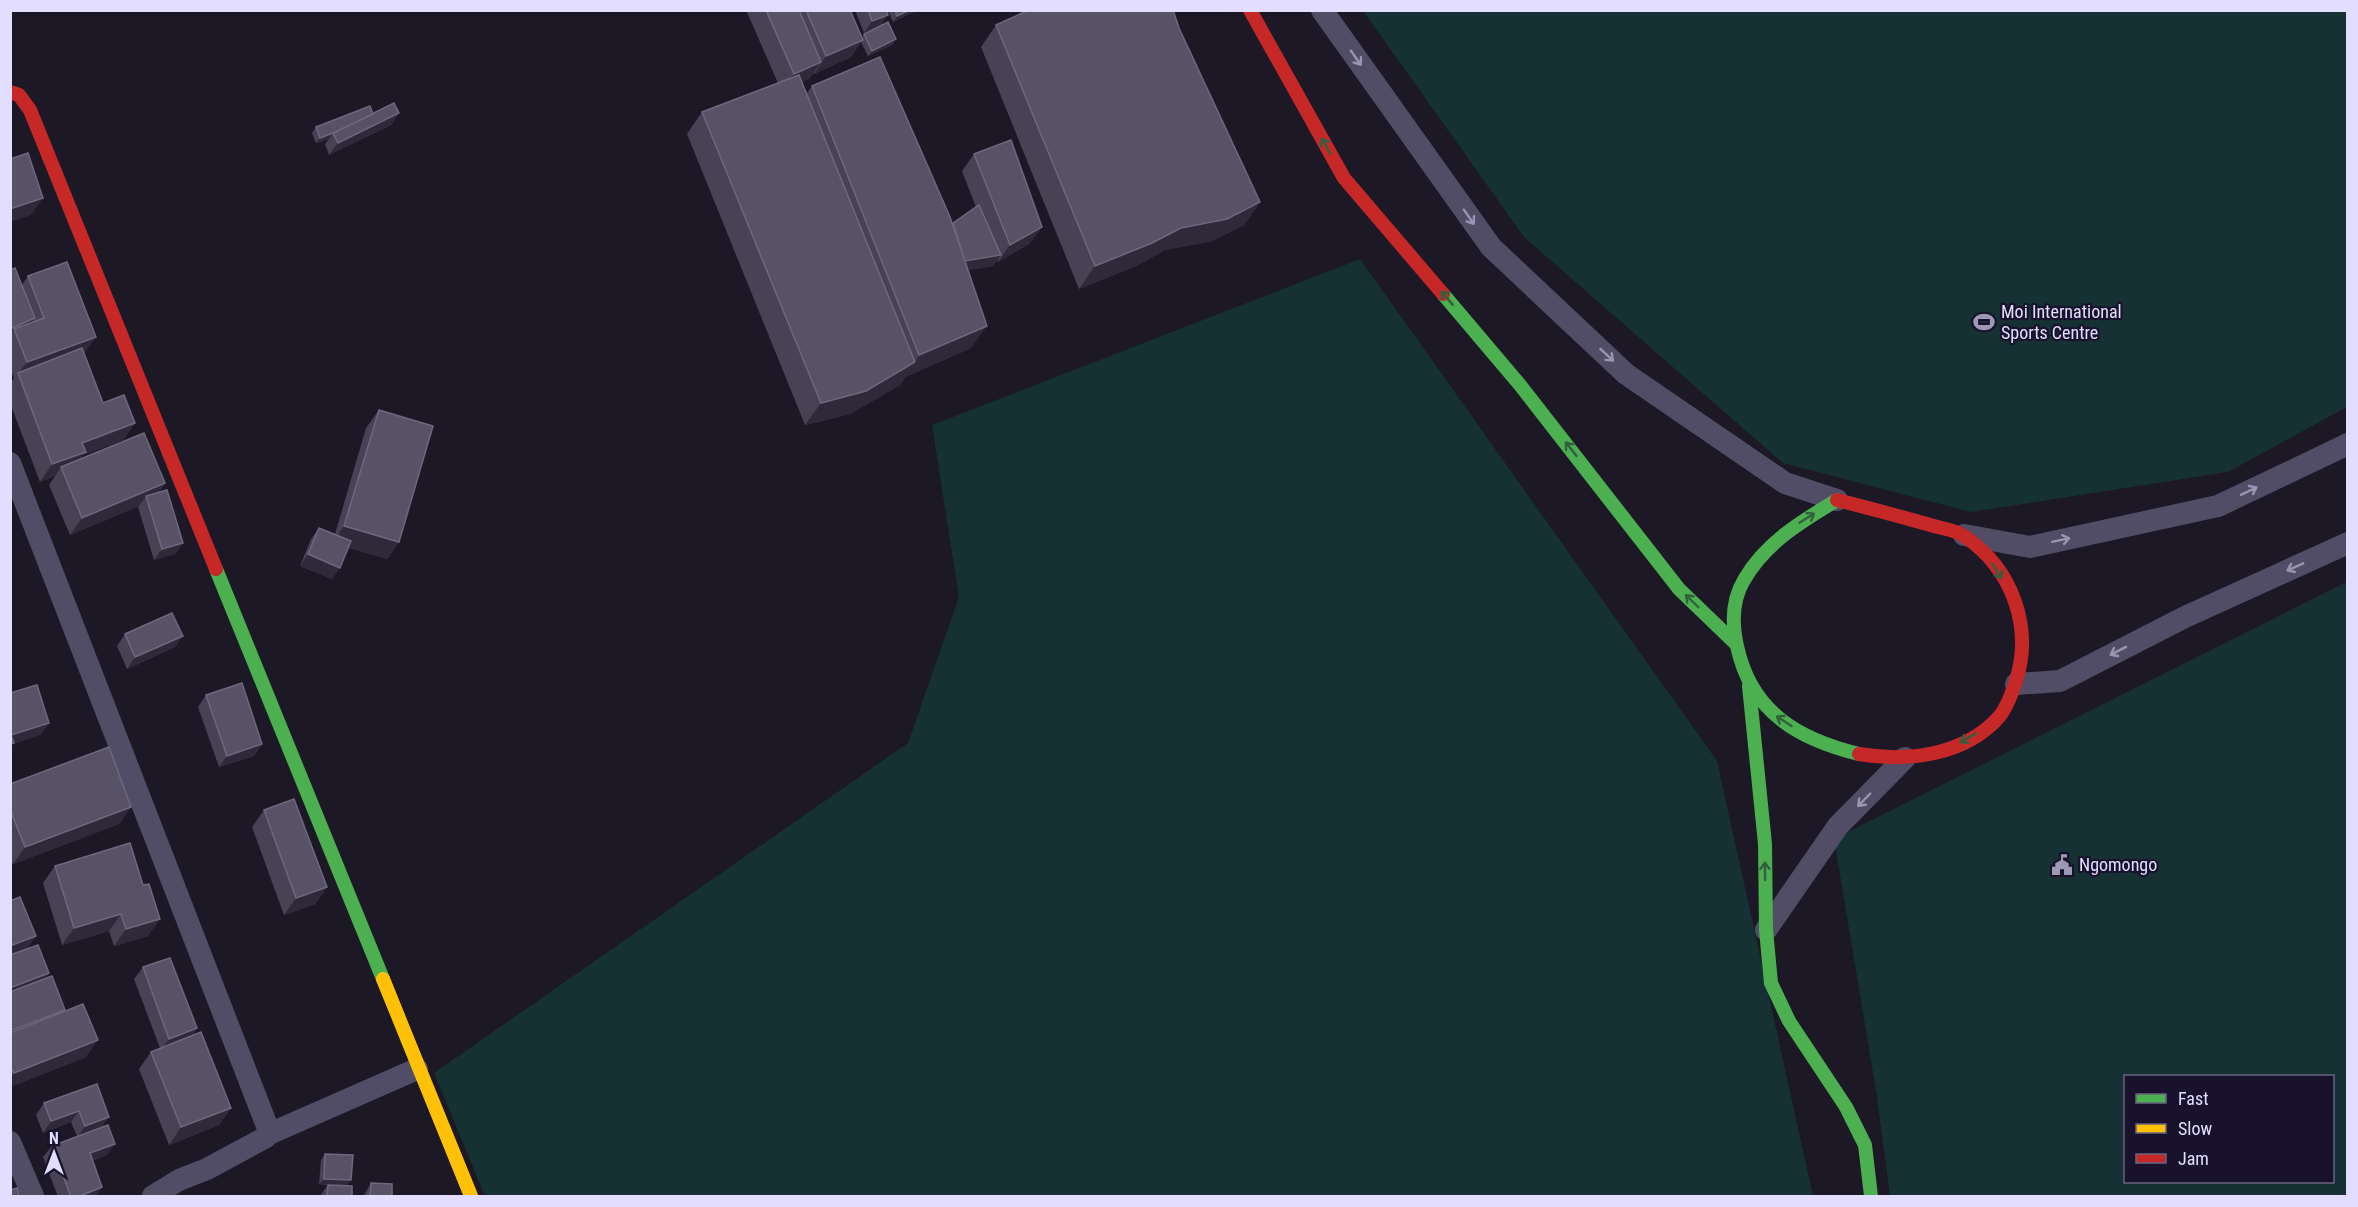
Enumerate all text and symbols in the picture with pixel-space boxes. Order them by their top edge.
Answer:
one-way arrow [1350,50,1362,66]
one-way arrow [1320,138,1332,155]
one-way arrow [1463,209,1476,225]
one-way arrow [1440,291,1454,306]
place label: Moi International Sports Centre [2001,301,2122,343]
sports icon: Moi International Sports Centre [1972,310,1996,334]
one-way arrow [1599,348,1614,362]
one-way arrow [1564,441,1577,457]
one-way arrow [2240,485,2258,496]
one-way arrow [1798,511,1815,523]
one-way arrow [2051,534,2070,545]
one-way arrow [1992,562,2004,579]
one-way arrow [2286,562,2304,574]
one-way arrow [1685,594,1700,609]
one-way arrow [2110,646,2128,657]
one-way arrow [1776,715,1793,727]
one-way arrow [1960,732,1977,744]
one-way arrow [1856,792,1871,807]
public building icon: Ngomongo [2050,853,2074,877]
place label: Ngomongo [2079,854,2157,875]
one-way arrow [1759,862,1771,882]
legend [2124,1075,2334,1183]
text: Fast [2178,1088,2209,1109]
text: Slow [2178,1118,2213,1139]
north arrow [24,1123,84,1183]
text: N [49,1129,59,1148]
text: Jam [2178,1148,2209,1169]

